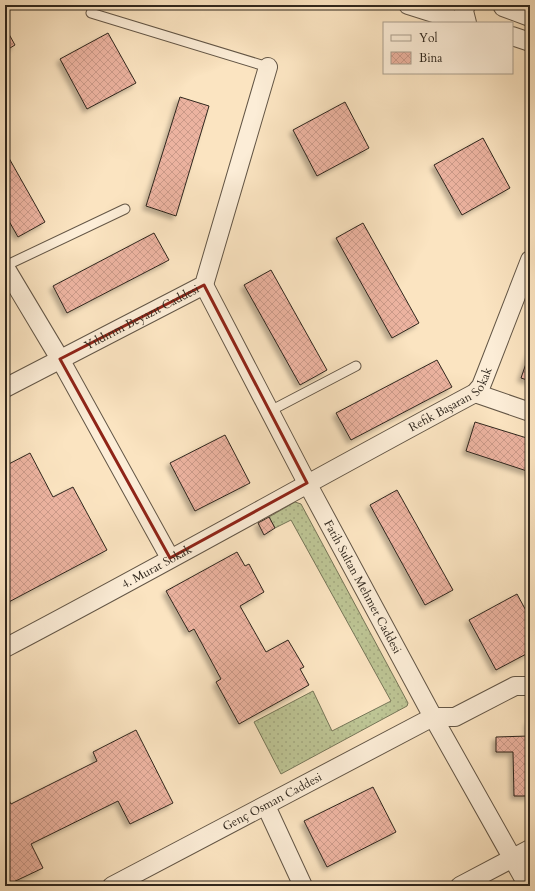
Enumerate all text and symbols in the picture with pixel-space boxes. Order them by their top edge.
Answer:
legend [383,22,513,74]
text: Yol [419,30,438,46]
text: Bina [419,50,443,66]
street label: Yıldırım Beyazıt Caddesi [82,281,202,354]
street label: Refik Başaran Sokak [406,364,496,435]
street label: Fatih Sultan Mehmet Caddesi [320,517,406,657]
street label: 4. Murat Sokak [119,541,195,592]
street label: Genç Osman Caddesi [220,769,325,834]

